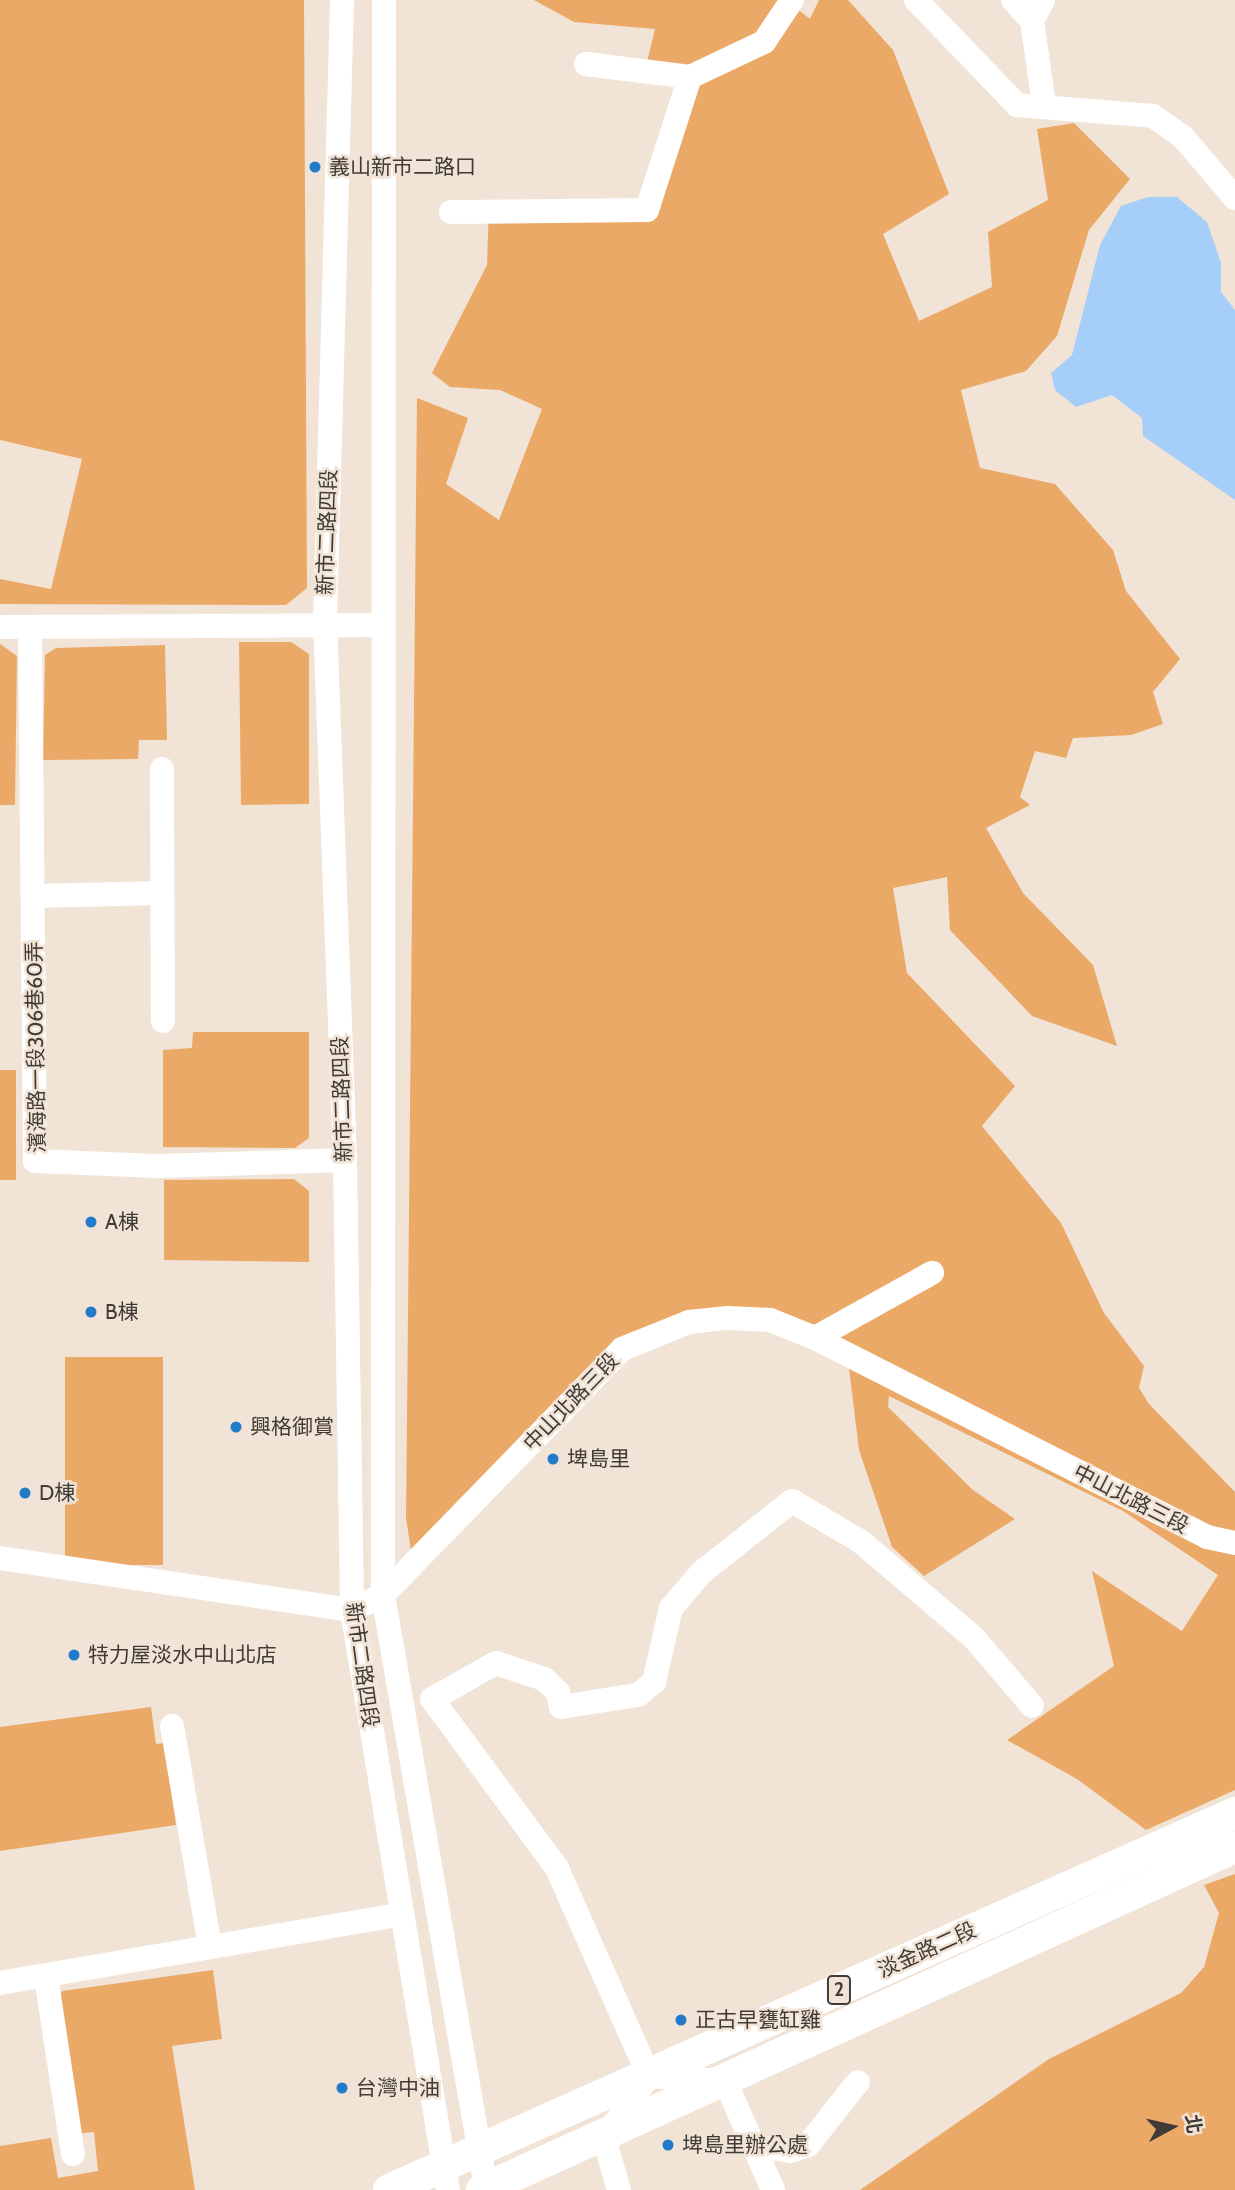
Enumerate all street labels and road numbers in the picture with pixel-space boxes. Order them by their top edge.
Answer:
street label: 新市二路四段 [312,469,342,595]
street label: 濱海路一段306巷60弄 [22,941,50,1153]
street label: 新市二路四段 [327,1036,357,1162]
street label: 中山北路三段 [518,1348,624,1456]
street label: 中山北路三段 [1069,1459,1193,1539]
street label: 新市二路四段 [341,1601,383,1729]
street label: 淡金路二段 [874,1917,980,1983]
road number: 2 [827,1974,851,2006]

